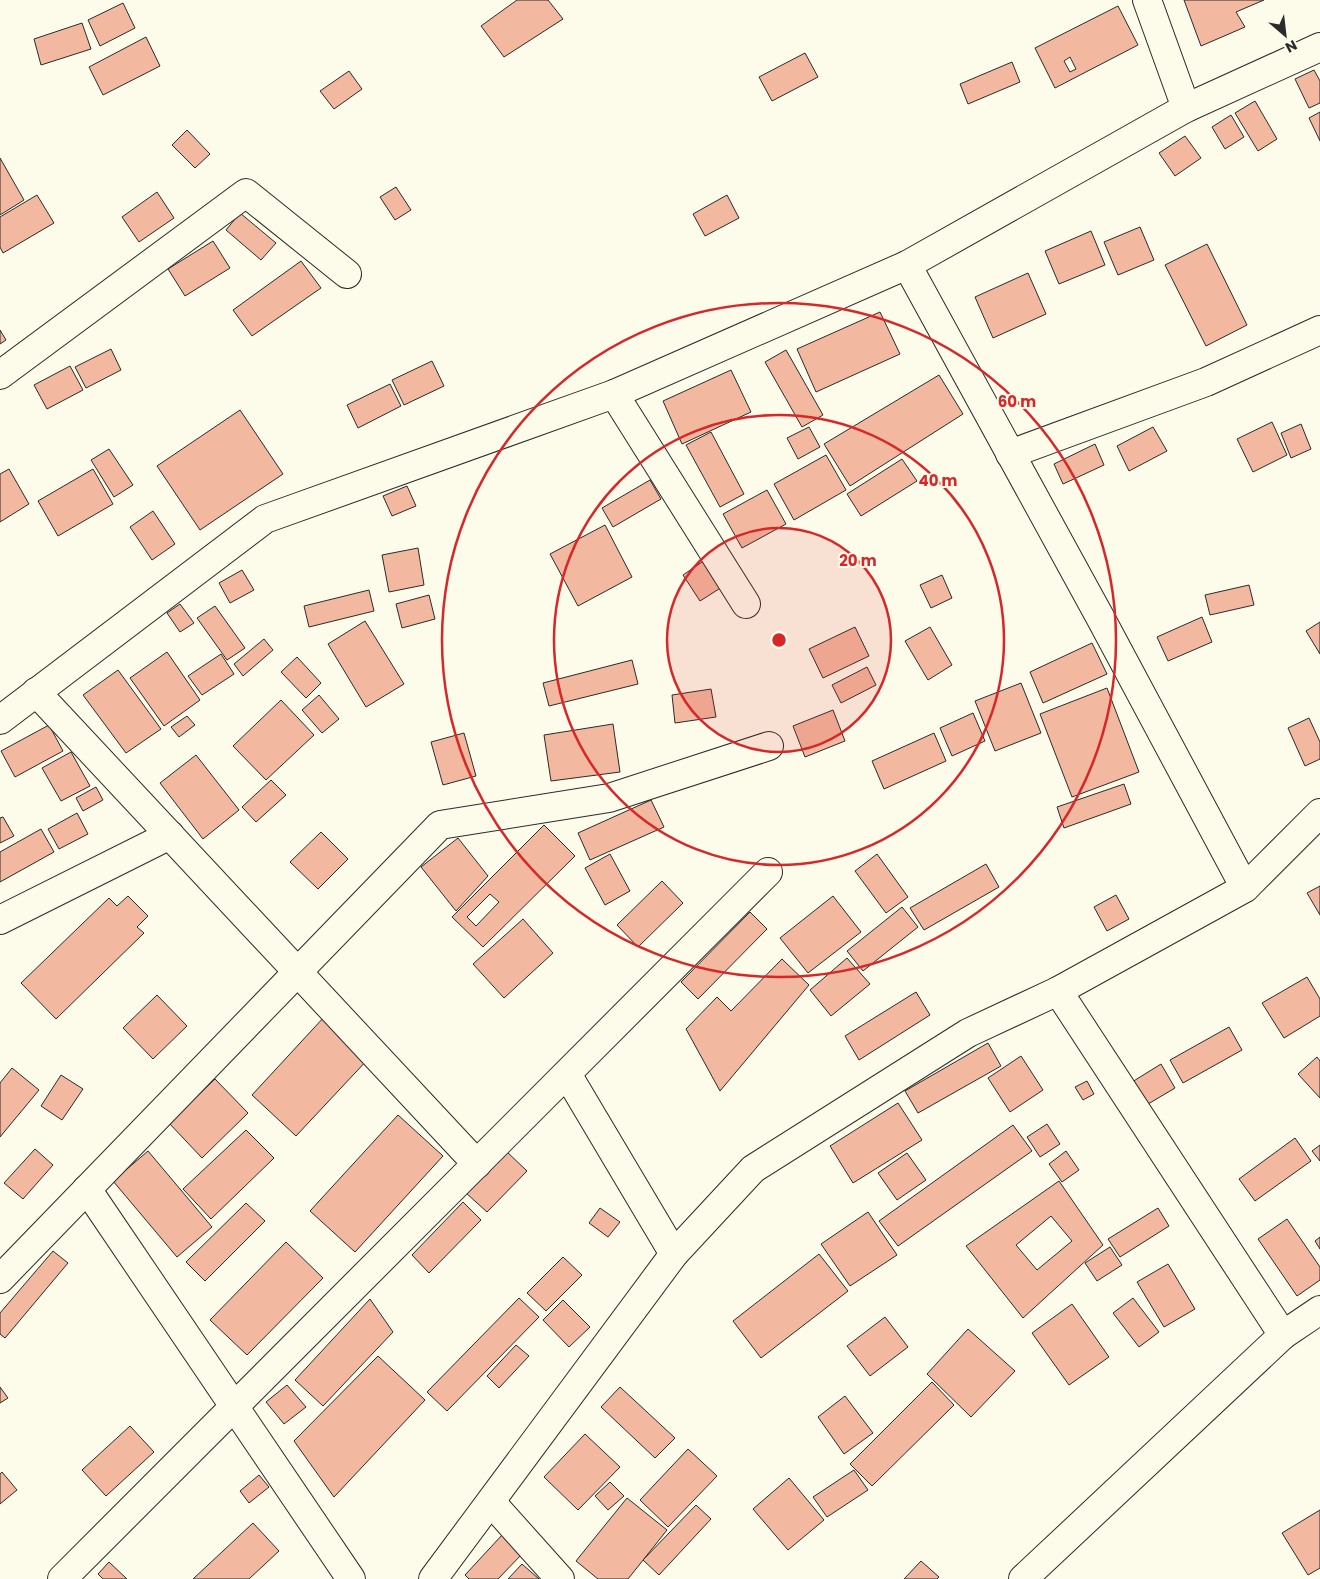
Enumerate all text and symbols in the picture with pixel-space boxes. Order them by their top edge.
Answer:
north arrow [1260,10,1310,60]
text: N [1282,35,1300,58]
text: 60 m [998,391,1036,412]
text: 40 m [918,470,958,491]
text: 20 m [839,550,877,571]
centre of rings [770,631,788,649]

